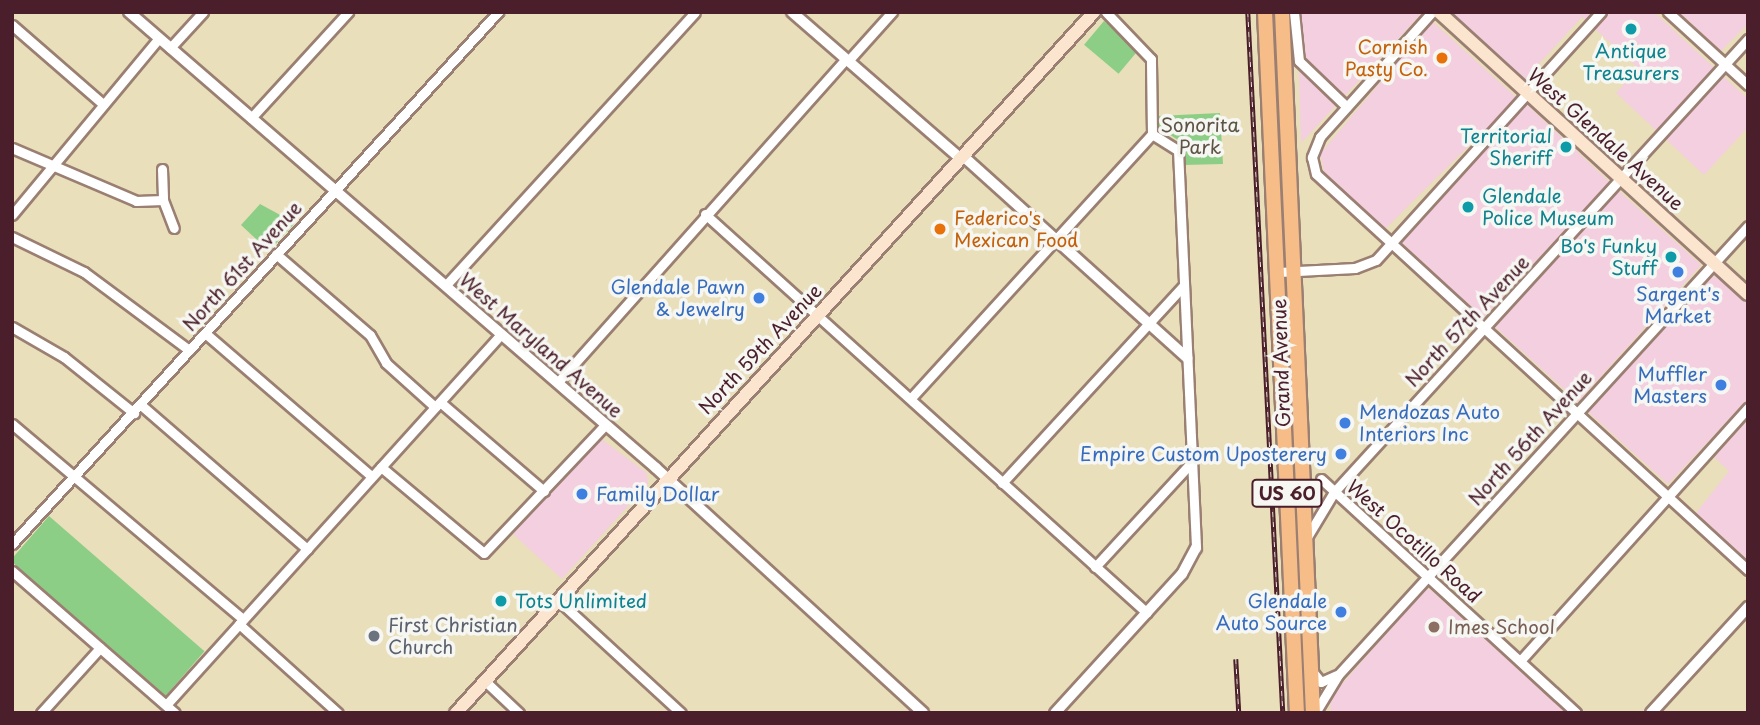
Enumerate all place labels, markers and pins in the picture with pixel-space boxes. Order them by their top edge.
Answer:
marker: Antique Treasurers [1623,21,1639,37]
place label: Cornish Pasty Co. [1343,36,1428,80]
place label: Antique Treasurers [1583,40,1679,84]
marker: Cornish Pasty Co. [1434,50,1450,66]
place label: Territorial Sheriff [1460,125,1552,169]
marker: Territorial Sheriff [1558,139,1574,155]
place label: Glendale Police Museum [1482,185,1614,229]
marker: Glendale Police Museum [1460,199,1476,215]
place label: Federico's Mexican Food [954,207,1078,251]
marker: Federico's Mexican Food [932,221,948,237]
place label: Bo's Funky Stuff [1559,235,1657,279]
marker: Bo's Funky Stuff [1663,249,1679,265]
marker: Sargent's Market [1670,264,1686,280]
place label: Glendale Pawn & Jewelry [611,276,745,320]
place label: Sargent's Market [1636,283,1720,327]
marker: Glendale Pawn & Jewelry [751,290,767,306]
place label: Muffler Masters [1633,363,1707,407]
marker: Muffler Masters [1713,377,1729,393]
place label: Mendozas Auto Interiors Inc [1359,401,1500,445]
marker: Mendozas Auto Interiors Inc [1337,415,1353,431]
place label: Empire Custom Uposterery [1080,443,1327,465]
marker: Empire Custom Uposterery [1333,446,1349,462]
place label: Family Dollar [596,483,720,505]
marker: Family Dollar [574,486,590,502]
place label: Tots Unlimited [515,590,648,612]
place label: Glendale Auto Source [1214,590,1327,634]
marker: Tots Unlimited [493,593,509,609]
marker: Glendale Auto Source [1333,604,1349,620]
place label: First Christian Church [388,614,518,658]
place label: Imes School [1448,616,1556,638]
marker: Imes School [1426,619,1442,635]
marker: First Christian Church [366,628,382,644]

